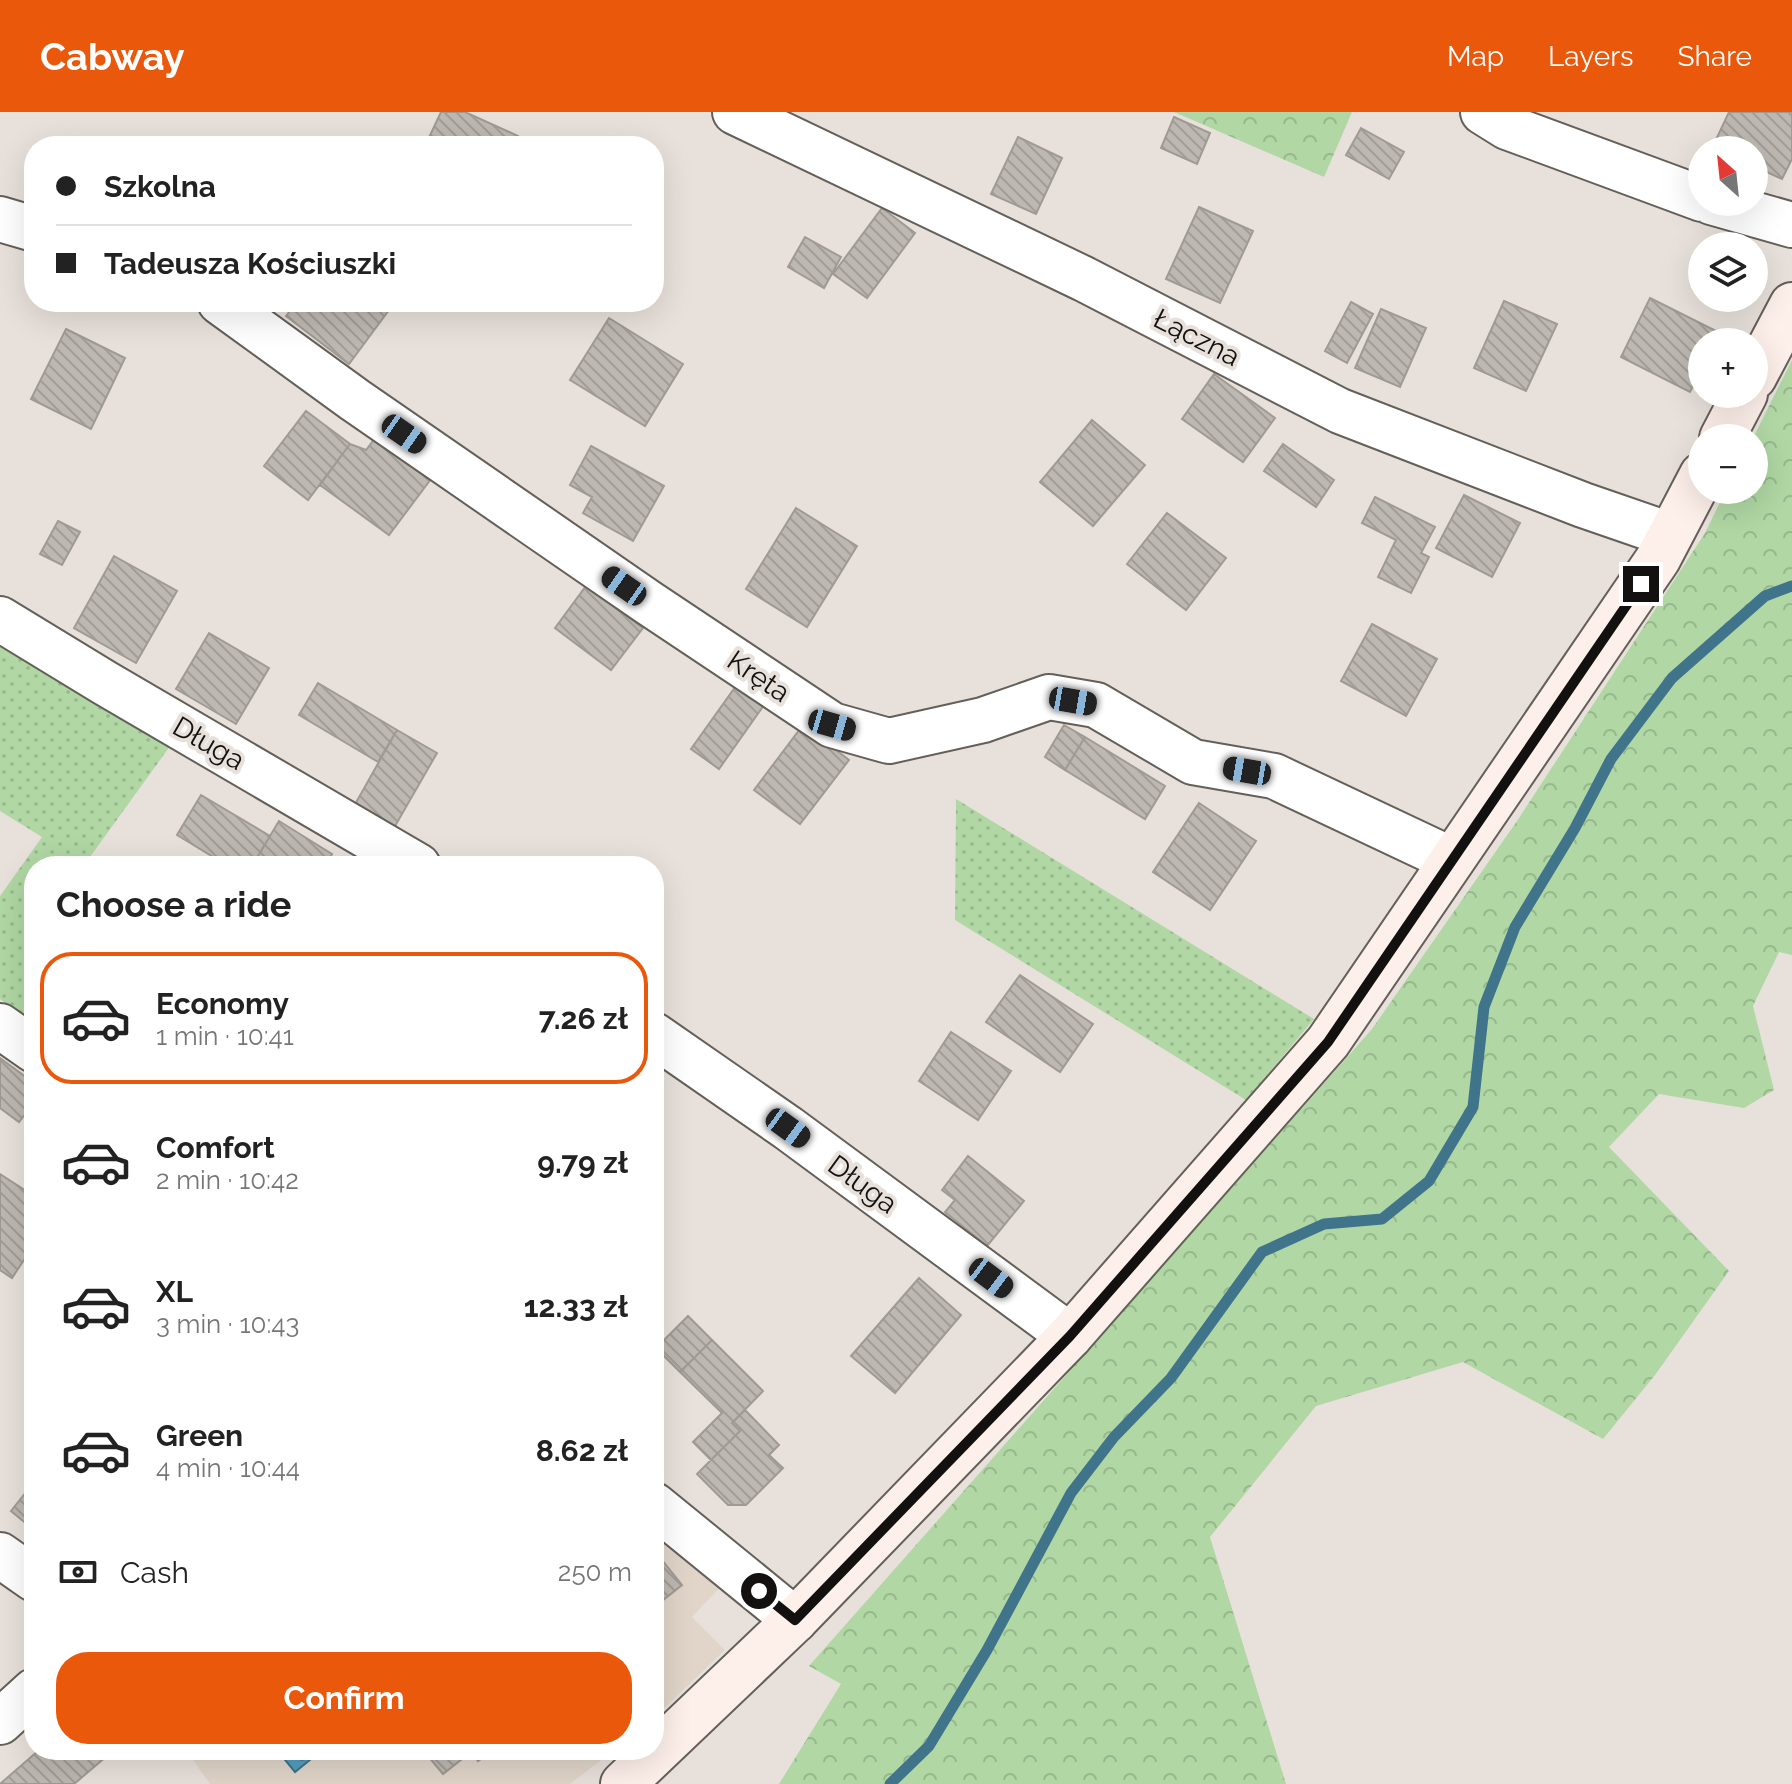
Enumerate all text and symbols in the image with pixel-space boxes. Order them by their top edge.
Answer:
text: Cabway [40,34,185,79]
text: Map [1447,40,1504,73]
text: Layers [1548,40,1634,73]
text: Share [1678,40,1752,73]
north arrow [1688,136,1768,216]
map controls [1688,136,1768,504]
text: Szkolna [104,169,216,204]
button: layers [1688,232,1768,312]
text: Tadeusza Kościuszki [104,246,396,281]
street label: Łączna [1148,302,1245,373]
button: + [1688,328,1768,408]
car [377,410,431,458]
button: − [1688,424,1768,504]
car [597,562,651,610]
route end [1623,566,1659,602]
street label: Kręta [721,644,796,709]
car [1047,685,1099,717]
car [806,707,858,743]
street label: Długa [167,710,251,777]
car [1221,755,1273,787]
text: Choose a ride [56,883,291,925]
icon: car [60,982,132,1054]
text: Economy [156,986,289,1021]
text: 7.26 zł [539,1001,628,1036]
text: 1 min · 10:41 [156,1021,294,1051]
car [762,1104,814,1152]
icon: car [60,1126,132,1198]
text: Comfort [156,1130,275,1165]
text: 9.79 zł [537,1145,628,1180]
street label: Długa [822,1148,904,1221]
text: 2 min · 10:42 [156,1165,299,1195]
car [965,1254,1017,1302]
icon: car [60,1270,132,1342]
text: XL [156,1274,193,1309]
text: 12.33 zł [524,1289,628,1324]
text: 3 min · 10:43 [156,1309,299,1339]
icon: car [60,1414,132,1486]
text: Green [156,1418,243,1453]
text: 8.62 zł [536,1433,628,1468]
text: 4 min · 10:44 [156,1453,300,1483]
icon: cash [56,1550,100,1594]
text: Cash [120,1555,189,1590]
text: 250 m [558,1557,632,1587]
route start [741,1573,777,1609]
button: Confirm [56,1652,632,1744]

